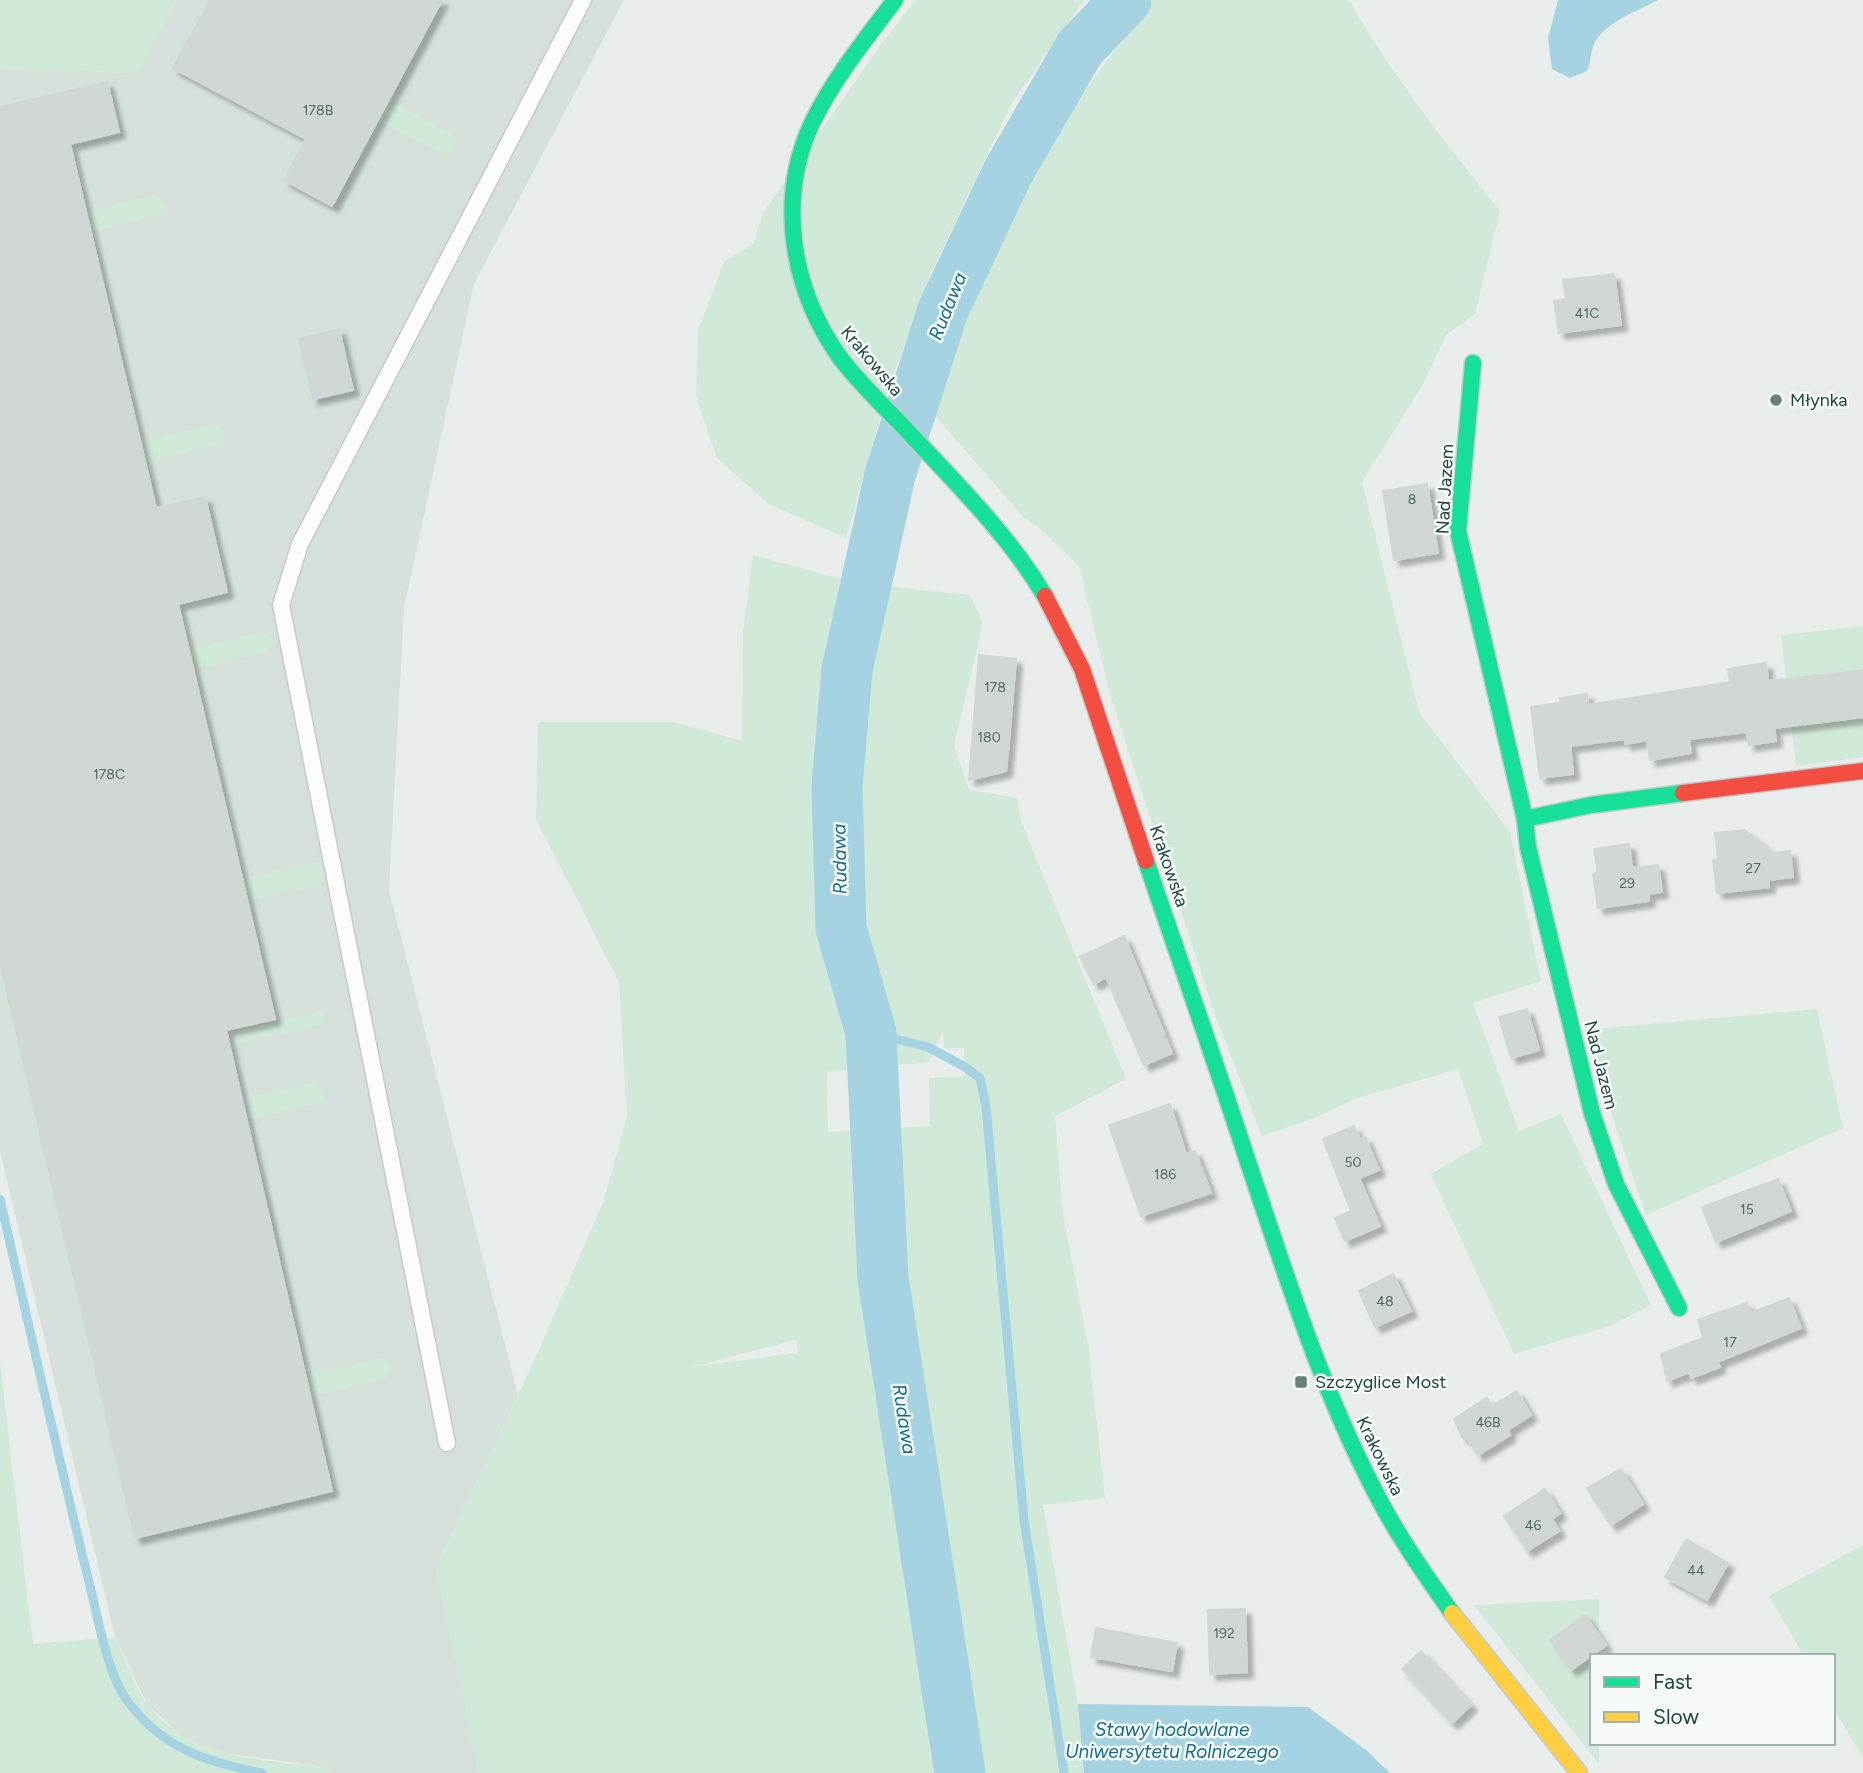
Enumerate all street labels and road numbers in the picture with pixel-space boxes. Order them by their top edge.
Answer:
street label: Krakowska [836,321,908,401]
street label: Nad Jazem [1432,443,1458,535]
street label: Krakowska [1145,822,1193,910]
street label: Nad Jazem [1579,1018,1623,1112]
street label: Krakowska [1351,1413,1409,1499]

